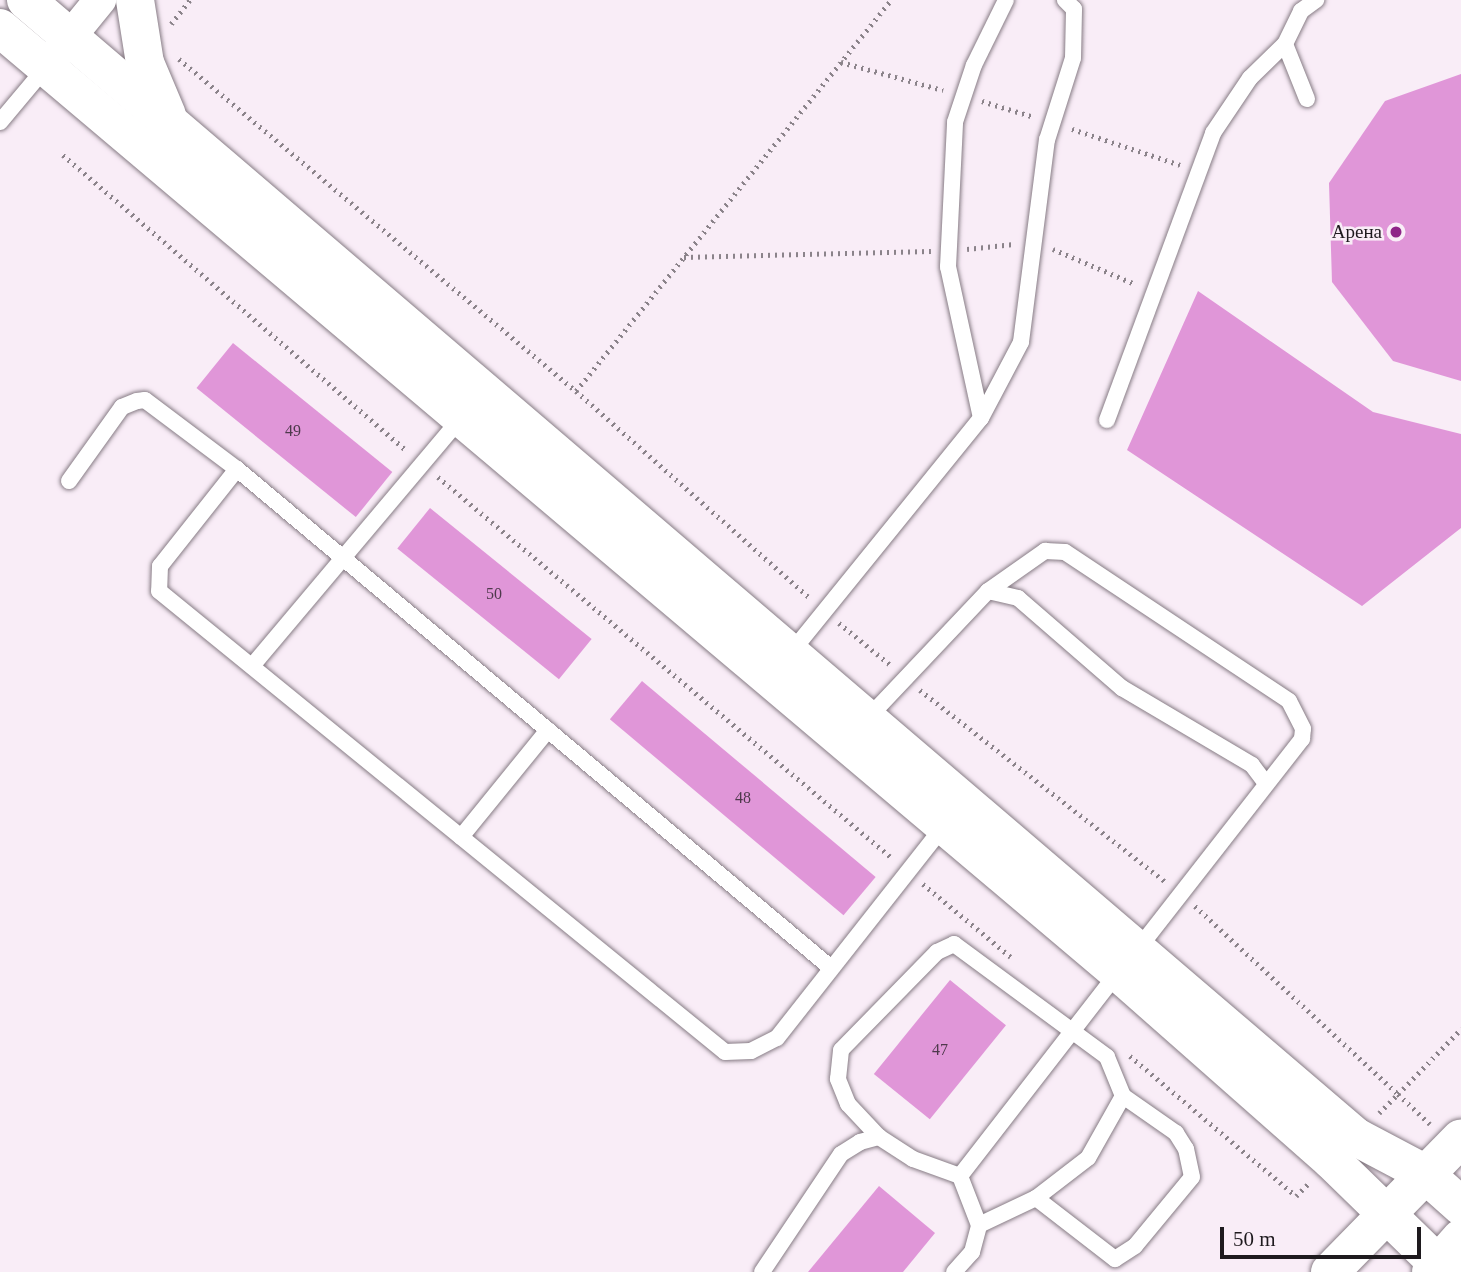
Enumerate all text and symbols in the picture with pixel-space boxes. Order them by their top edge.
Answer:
place label: Арена [1332,221,1382,243]
marker: Арена [1388,224,1404,240]
house number: 49 [285,421,301,441]
house number: 50 [486,584,502,604]
house number: 48 [735,788,751,808]
house number: 47 [932,1040,948,1060]
scale bar [1223,1212,1424,1256]
text: 50 m [1233,1227,1276,1251]

